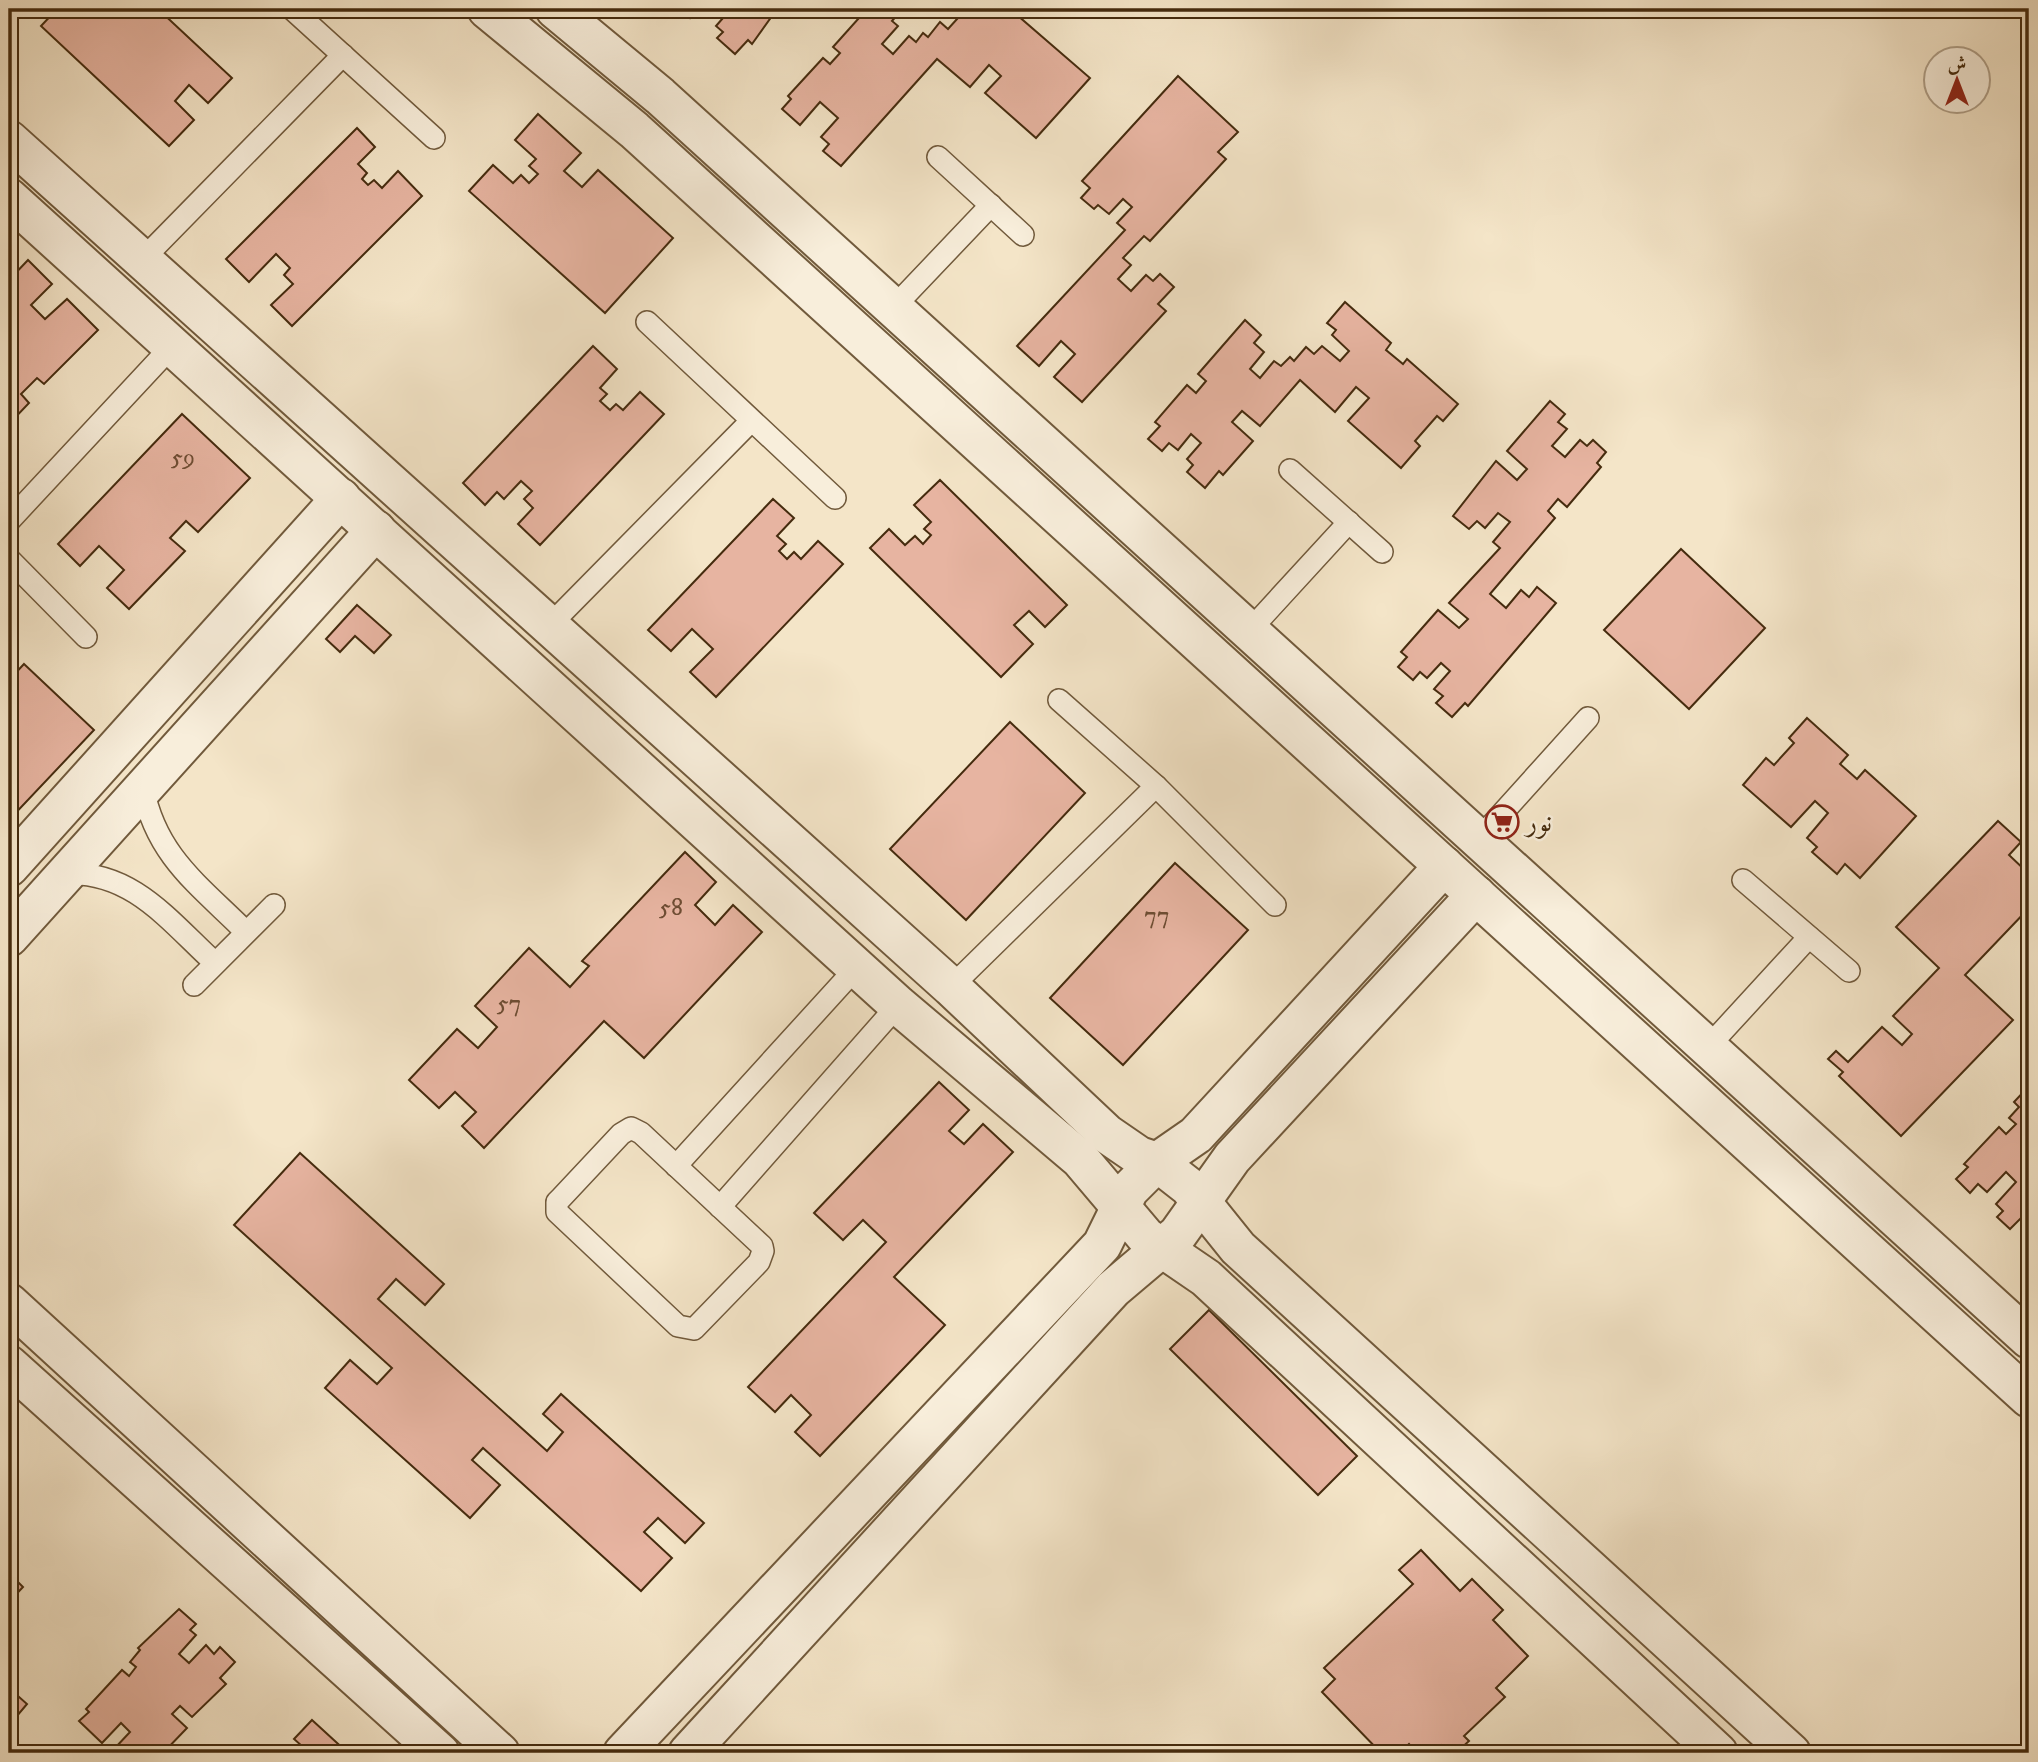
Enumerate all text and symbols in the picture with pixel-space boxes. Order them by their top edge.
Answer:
north arrow [1923,46,1993,116]
text: ش [1948,53,1966,76]
house number: 59 [171,443,195,473]
supermarket icon: نور [1483,803,1521,841]
place label: نور [1523,805,1552,840]
house number: 58 [659,893,683,923]
house number: 77 [1144,901,1170,931]
house number: 57 [497,989,521,1019]

